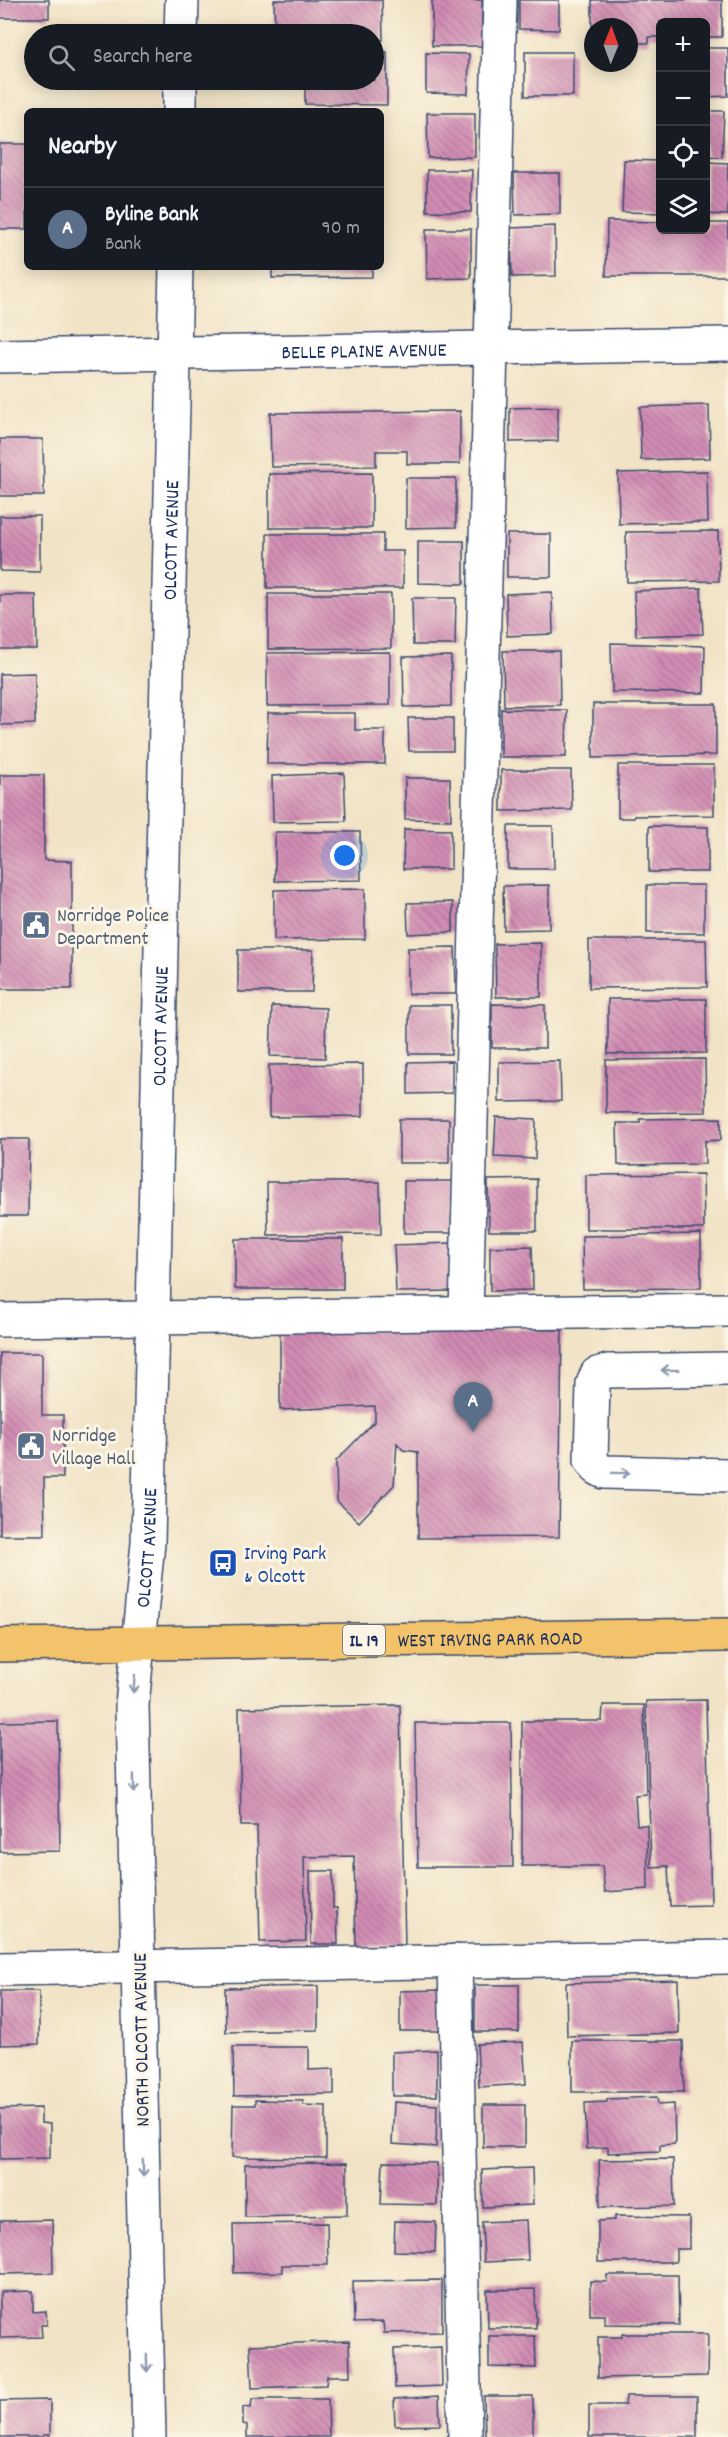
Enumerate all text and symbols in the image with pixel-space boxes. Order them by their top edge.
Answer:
north arrow [584,18,638,72]
map controls [656,18,710,234]
button: + [656,18,710,72]
search box [24,24,384,90]
icon: search [45,41,78,74]
text: Search here [93,42,192,73]
button: − [656,72,710,126]
button: locate [656,126,710,180]
text: Nearby [48,129,116,166]
button: layers [656,180,710,234]
text: Byline Bank [105,200,198,231]
text: A [62,215,73,243]
text: 90 m [322,215,360,243]
text: Bank [105,231,141,259]
street label: BELLE PLAINE AVENUE [281,338,447,368]
street label: OLCOTT AVENUE [158,480,188,601]
your location [330,841,359,870]
place label: Norridge Police Department [57,903,169,954]
public building icon: Norridge Police Department [20,909,52,941]
street label: OLCOTT AVENUE [147,966,178,1086]
one-way arrow [660,1364,680,1376]
pin: A [454,1382,492,1432]
place label: Norridge Village Hall [52,1423,136,1474]
public building icon: Norridge Village Hall [15,1430,47,1462]
one-way arrow [611,1467,631,1478]
street label: OLCOTT AVENUE [131,1488,166,1609]
place label: Irving Park & Olcott [244,1541,326,1592]
bus stop icon: Irving Park & Olcott [207,1547,239,1579]
road number: IL 19 [343,1625,385,1655]
street label: WEST IRVING PARK ROAD [398,1626,582,1657]
one-way arrow [129,1673,140,1693]
one-way arrow [128,1773,140,1793]
street label: NORTH OLCOTT AVENUE [127,1953,159,2127]
one-way arrow [137,2157,148,2177]
one-way arrow [141,2352,153,2372]

